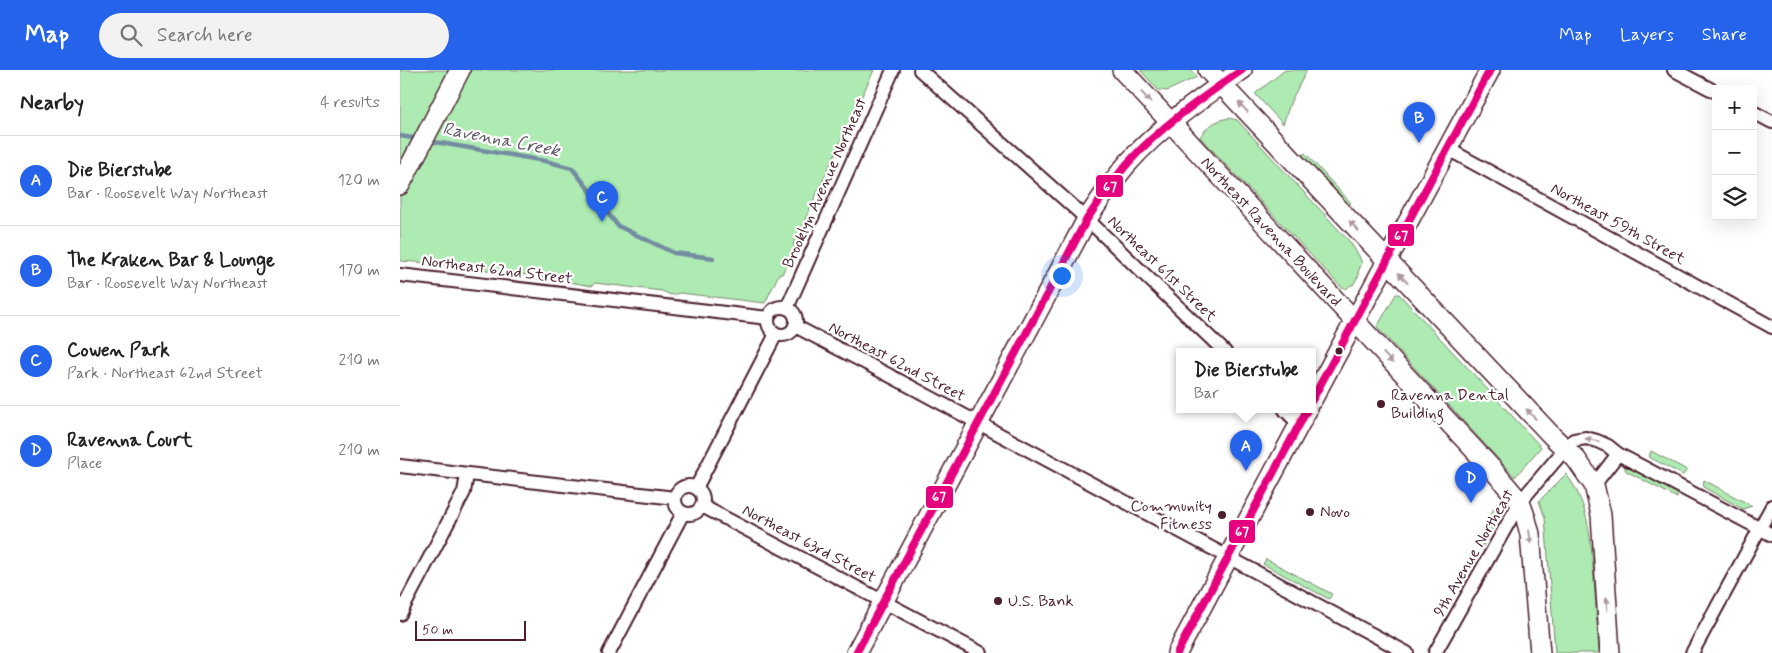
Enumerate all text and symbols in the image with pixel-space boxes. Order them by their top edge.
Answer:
search box [99,13,449,58]
text: Map [25,20,69,51]
icon: search [117,21,145,49]
text: Search here [157,23,253,48]
text: Map [1559,23,1592,47]
text: Layers [1620,23,1674,47]
text: Share [1702,23,1747,47]
map controls [1712,85,1757,220]
button: + [1712,85,1757,130]
text: Nearby [20,89,84,117]
one-way arrow [1140,90,1152,102]
text: 4 results [320,92,380,113]
street label: Brooklyn Avenue Northeast [778,95,872,271]
one-way arrow [1237,102,1249,114]
pin: B [1403,102,1435,143]
water label: Ravenna Creek [440,117,562,163]
button: − [1712,130,1757,175]
street label: Northeast Ravenna Boulevard [1196,152,1346,312]
text: Die Bierstube [67,158,172,183]
text: A [31,170,41,191]
text: 120 m [338,170,380,191]
line badge: 67 [1095,174,1124,198]
button: layers [1712,175,1757,220]
text: 67 [1103,178,1117,196]
street label: Northeast 59th Street [1547,178,1690,270]
pin: C [586,181,618,222]
text: Bar · Roosevelt Way Northeast [67,183,268,204]
street label: Northeast 61st Street [1103,211,1222,327]
one-way arrow [1348,220,1360,232]
line badge: 67 [1387,223,1415,247]
text: 67 [1394,227,1408,245]
text: The Kraken Bar & Lounge [67,248,275,273]
street label: Northeast 62nd Street [420,250,574,290]
text: B [31,260,41,281]
text: 170 m [338,260,380,281]
your location [1049,263,1075,289]
text: Bar · Roosevelt Way Northeast [67,273,268,294]
one-way arrow [1397,273,1409,285]
street label: Northeast 62nd Street [825,317,969,407]
text: Cowen Park [67,338,170,363]
unlabelled marker [1334,346,1344,356]
popup [1176,348,1316,413]
text: C [30,350,42,371]
text: 210 m [339,350,380,371]
one-way arrow [1382,351,1394,363]
text: Die Bierstube [1194,358,1298,383]
text: Park · Northeast 62nd Street [67,363,263,384]
text: Bar [1194,383,1219,404]
place label: Ravenna Dental Building [1391,385,1509,425]
marker: Ravenna Dental Building [1375,398,1387,410]
one-way arrow [1525,408,1537,420]
text: Ravenna Court [67,428,193,453]
pin: A [1230,430,1262,471]
one-way arrow [1583,436,1599,444]
text: D [30,440,42,461]
text: 210 m [339,440,380,461]
text: Place [67,453,102,474]
pin: D [1455,462,1487,503]
line badge: 67 [925,485,954,509]
street label: 9th Avenue Northeast [1429,486,1519,620]
text: 67 [932,488,946,506]
place label: Community Fitness [1130,496,1212,535]
street label: Northeast 63rd Street [738,500,880,588]
place label: Novo [1320,502,1350,523]
marker: Novo [1304,506,1316,518]
marker: Community Fitness [1216,509,1228,521]
line badge: 67 [1228,519,1256,544]
text: 67 [1235,523,1249,541]
one-way arrow [1526,530,1534,546]
place label: U.S. Bank [1008,591,1074,612]
marker: U.S. Bank [992,595,1004,607]
one-way arrow [1602,596,1610,612]
scale bar [415,618,526,641]
text: 50 m [422,621,453,639]

